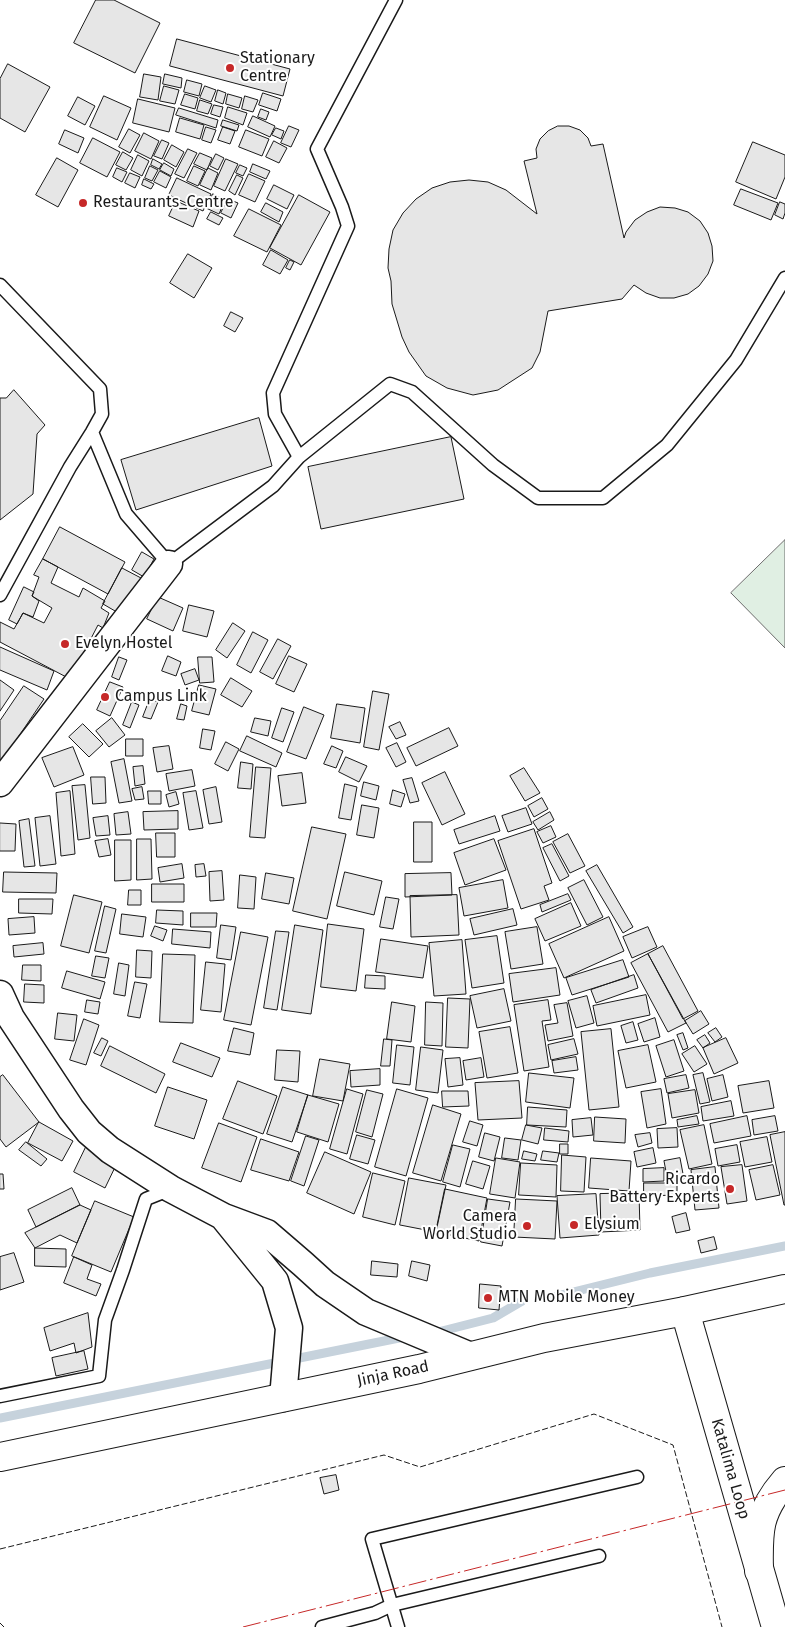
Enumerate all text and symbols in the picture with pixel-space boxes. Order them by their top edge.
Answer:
place label: Stationary Centre [240,49,315,87]
marker: Stationary Centre [224,62,236,74]
place label: Restaurants_Centre [93,193,234,213]
marker: Restaurants_Centre [77,197,89,209]
place label: Evelyn Hostel [75,634,172,654]
marker: Evelyn Hostel [59,638,71,650]
place label: Campus Link [115,687,207,707]
marker: Campus Link [99,691,111,703]
place label: Ricardo Battery Experts [609,1170,720,1208]
marker: Ricardo Battery Experts [724,1183,736,1195]
place label: Camera World Studio [423,1207,517,1245]
place label: Elysium [584,1215,640,1235]
marker: Elysium [568,1219,580,1231]
marker: Camera World Studio [521,1220,533,1232]
place label: MTN Mobile Money [498,1288,635,1308]
marker: MTN Mobile Money [482,1292,494,1304]
street label: Jinja Road [355,1357,431,1391]
street label: Katalima Loop [706,1416,754,1522]

